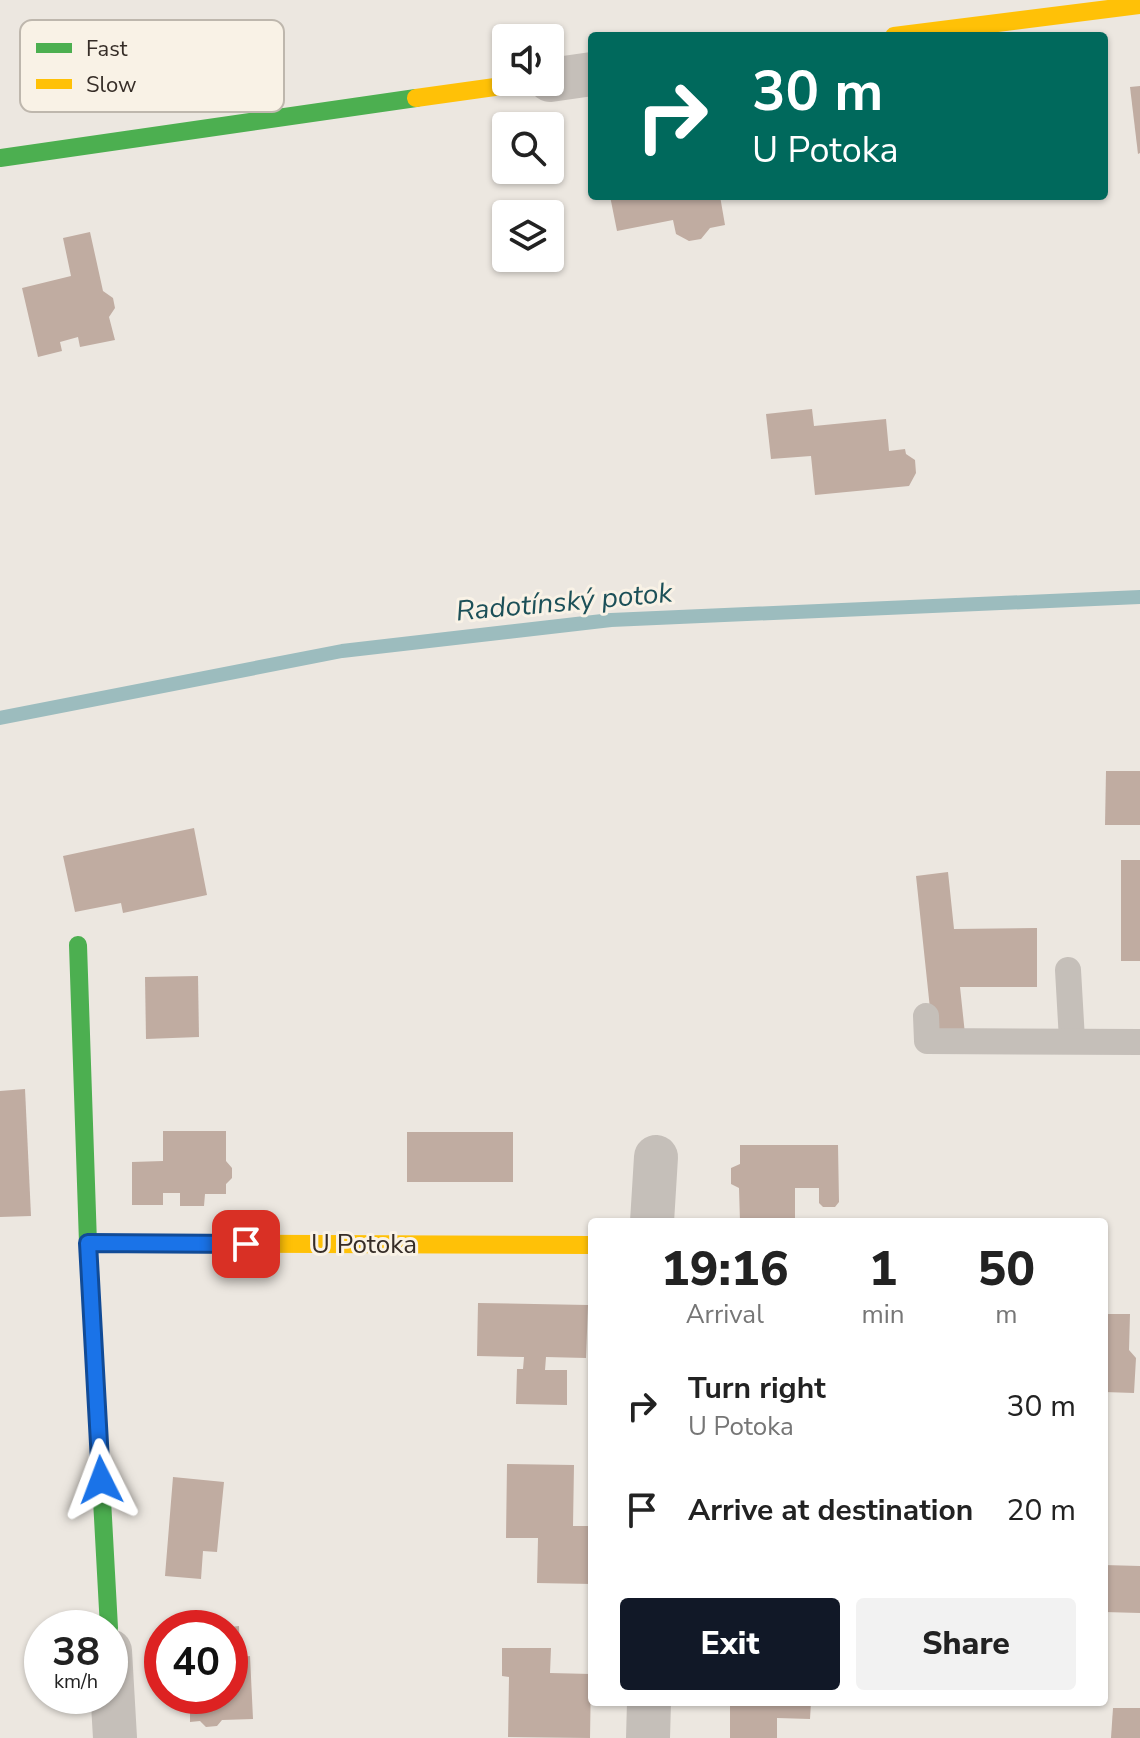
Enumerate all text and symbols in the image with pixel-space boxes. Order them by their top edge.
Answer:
legend [20,20,284,112]
map controls [492,24,564,272]
button: sound [492,24,564,96]
text: Fast [86,34,128,64]
text: 30 m [752,53,883,130]
icon: right [620,64,724,168]
text: Slow [86,70,137,100]
button: search [492,112,564,184]
text: U Potoka [752,126,899,175]
button: layers [492,200,564,272]
water label: Radotínský potok [454,574,675,630]
pin [212,1210,280,1278]
icon: arrive [224,1222,268,1266]
street label: U Potoka [311,1227,417,1262]
text: 19:16 [661,1236,789,1302]
text: 1 [869,1236,897,1302]
text: 50 [977,1236,1035,1302]
text: Arrival [686,1297,764,1332]
text: min [862,1297,905,1332]
text: m [995,1297,1017,1332]
text: Turn right [688,1368,826,1409]
icon: right [620,1384,664,1428]
text: 30 m [1007,1386,1076,1427]
text: U Potoka [688,1409,794,1444]
position arrow [59,1438,143,1522]
icon: arrive [620,1488,664,1532]
text: Arrive at destination [688,1490,973,1531]
text: 20 m [1007,1490,1076,1531]
button: Exit [620,1598,840,1690]
button: Share [856,1598,1076,1690]
speed limit sign: 40 [144,1610,248,1714]
text: 38 [52,1625,100,1679]
text: km/h [54,1668,98,1695]

